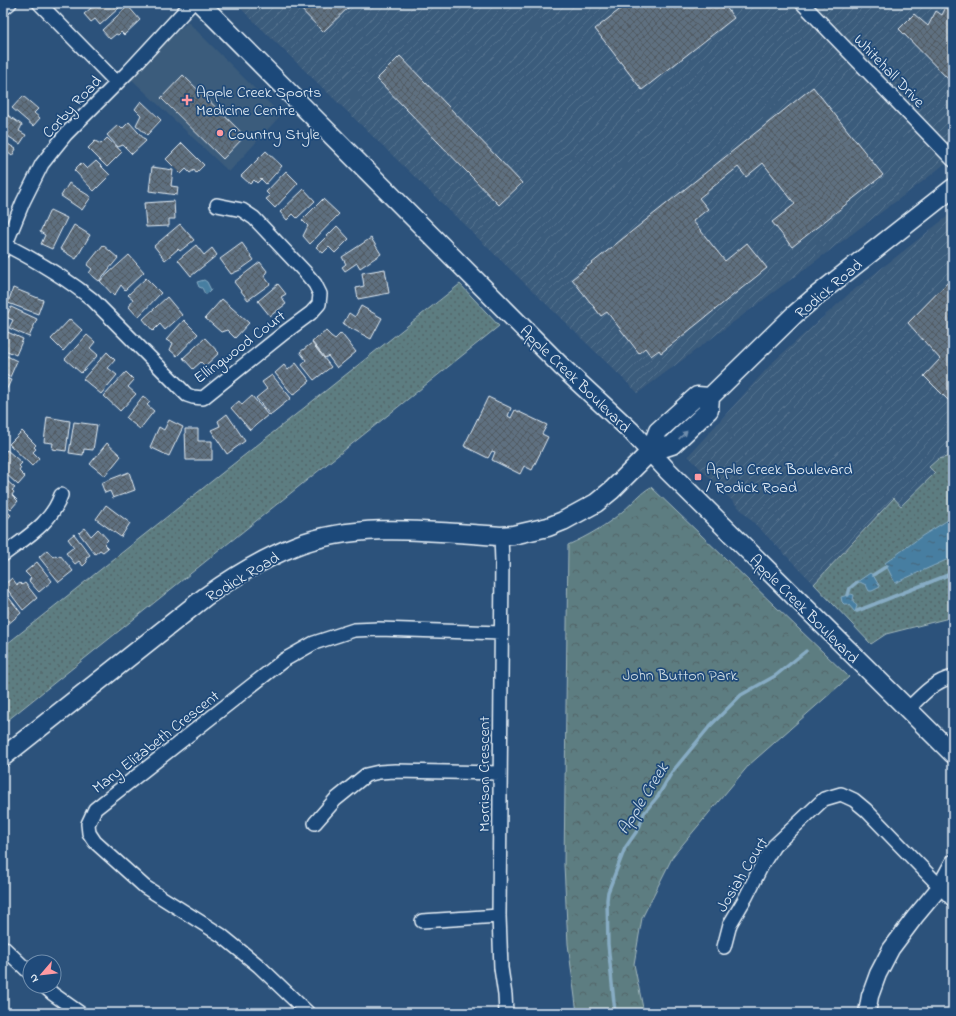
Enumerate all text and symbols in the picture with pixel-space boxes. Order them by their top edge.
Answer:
street label: Whitehall Drive [847,29,931,114]
street label: Corby Road [37,71,108,144]
place label: Apple Creek Sports Medicine Centre [196,81,322,123]
marker: Apple Creek Sports Medicine Centre [181,94,193,106]
place label: Country Style [228,123,321,147]
marker: Country Style [215,128,225,138]
street label: Rodick Road [790,254,868,325]
street label: Ellingwood Court [189,305,292,390]
street label: Apple Creek Boulevard [514,320,636,439]
one-way arrow [678,430,688,440]
place label: Apple Creek Boulevard / Rodick Road [706,458,853,500]
marker: Apple Creek Boulevard / Rodick Road [693,472,703,482]
street label: Rodick Road [202,546,284,609]
street label: Apple Creek Boulevard [743,549,864,670]
park label: John Button Park [623,664,738,688]
street label: Mary Elizabeth Crescent [87,685,226,800]
street label: Morrison Crescent [473,715,497,832]
water label: Apple Creek [611,757,676,840]
street label: Josiah Court [711,832,775,917]
north arrow [22,954,62,994]
text: N [25,971,43,985]

